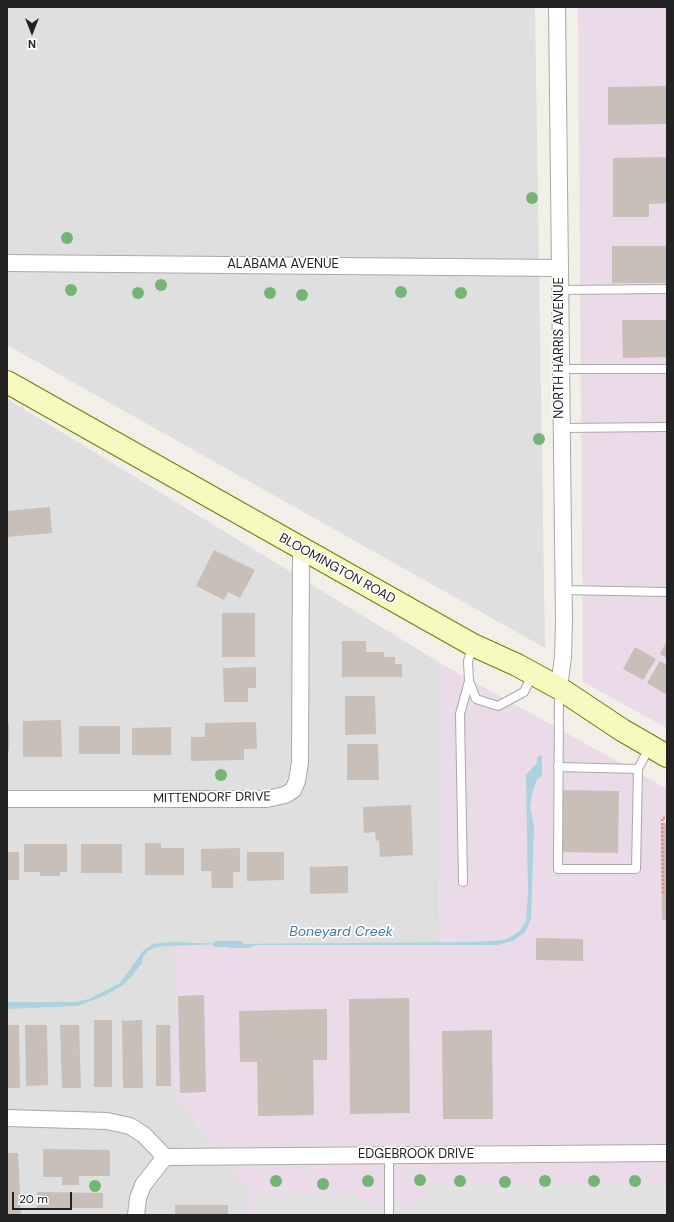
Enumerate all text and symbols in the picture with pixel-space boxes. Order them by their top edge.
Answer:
north arrow [12,12,52,52]
text: N [28,37,36,51]
street label: ALABAMA AVENUE [227,257,339,273]
street label: NORTH HARRIS AVENUE [552,277,568,419]
street label: BLOOMINGTON ROAD [276,530,398,608]
street label: MITTENDORF DRIVE [153,789,271,807]
water label: Boneyard Creek [289,924,393,940]
street label: EDGEBROOK DRIVE [358,1147,474,1163]
scale bar [14,1184,74,1210]
text: 20 m [19,1191,48,1207]

